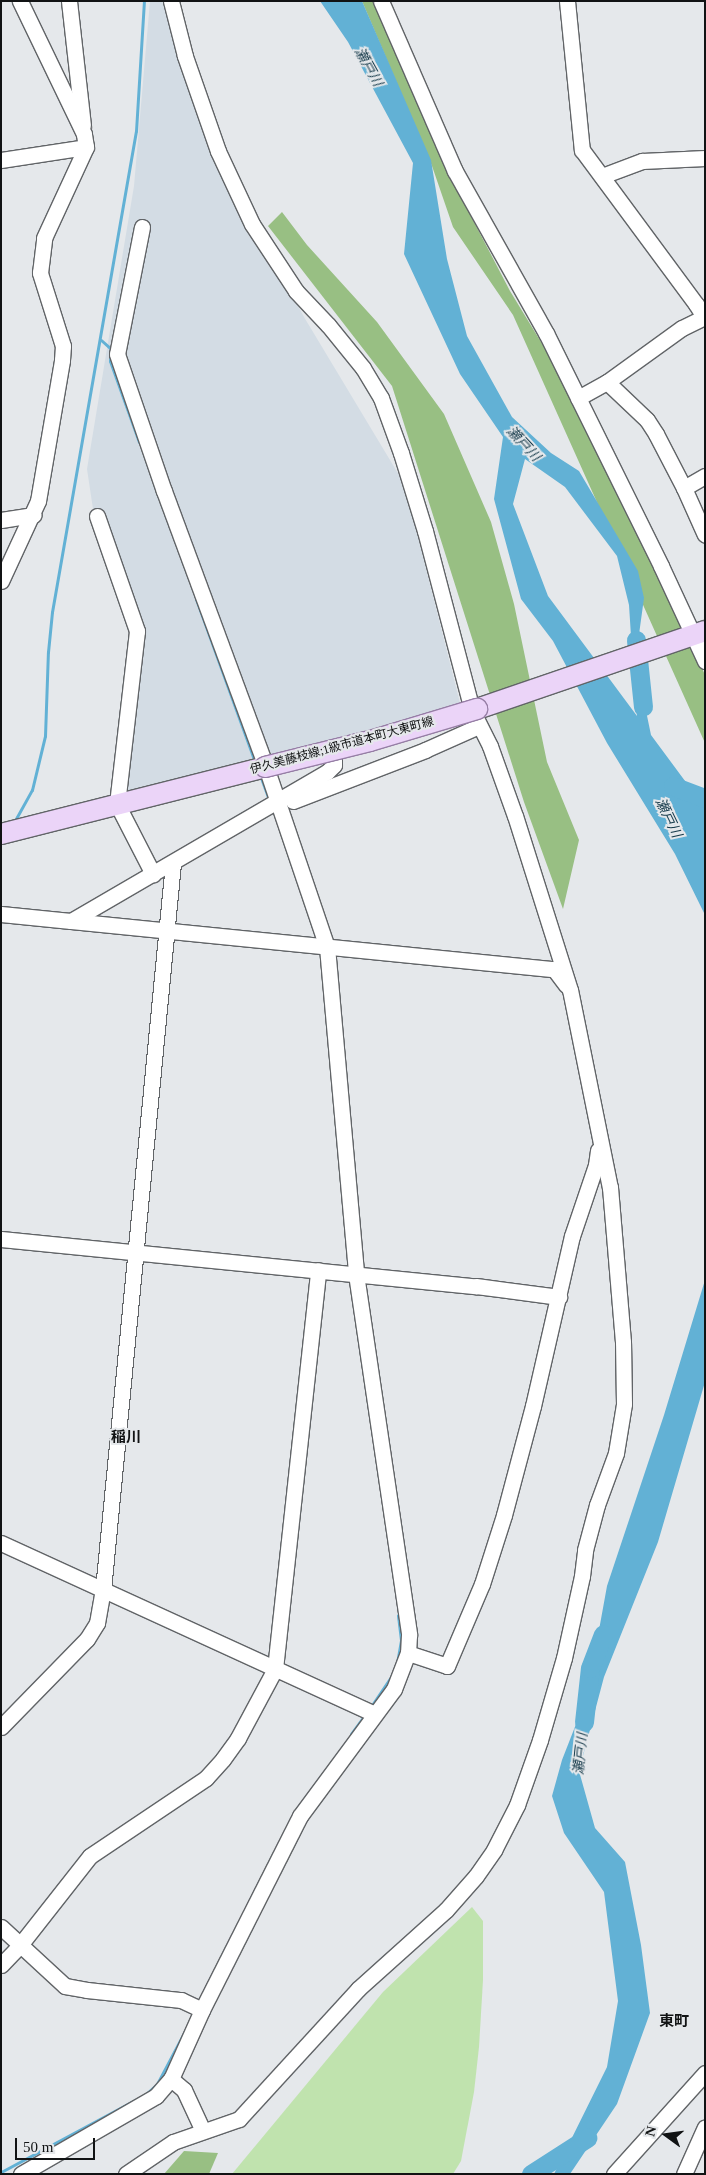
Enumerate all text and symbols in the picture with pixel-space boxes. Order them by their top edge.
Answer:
water label: 瀬戸川 [350,45,386,89]
water label: 瀬戸川 [503,423,543,465]
street label: 伊久美藤枝線;1級市道本町大東町線 [249,715,435,777]
water label: 瀬戸川 [651,795,685,841]
district label: 稲川 [111,1429,141,1447]
water label: 瀬戸川 [570,1732,592,1776]
district label: 東町 [659,2013,689,2031]
north arrow [641,2110,691,2160]
text: N [642,2125,659,2138]
scale bar [18,2128,98,2160]
text: 50 m [23,2139,53,2155]

